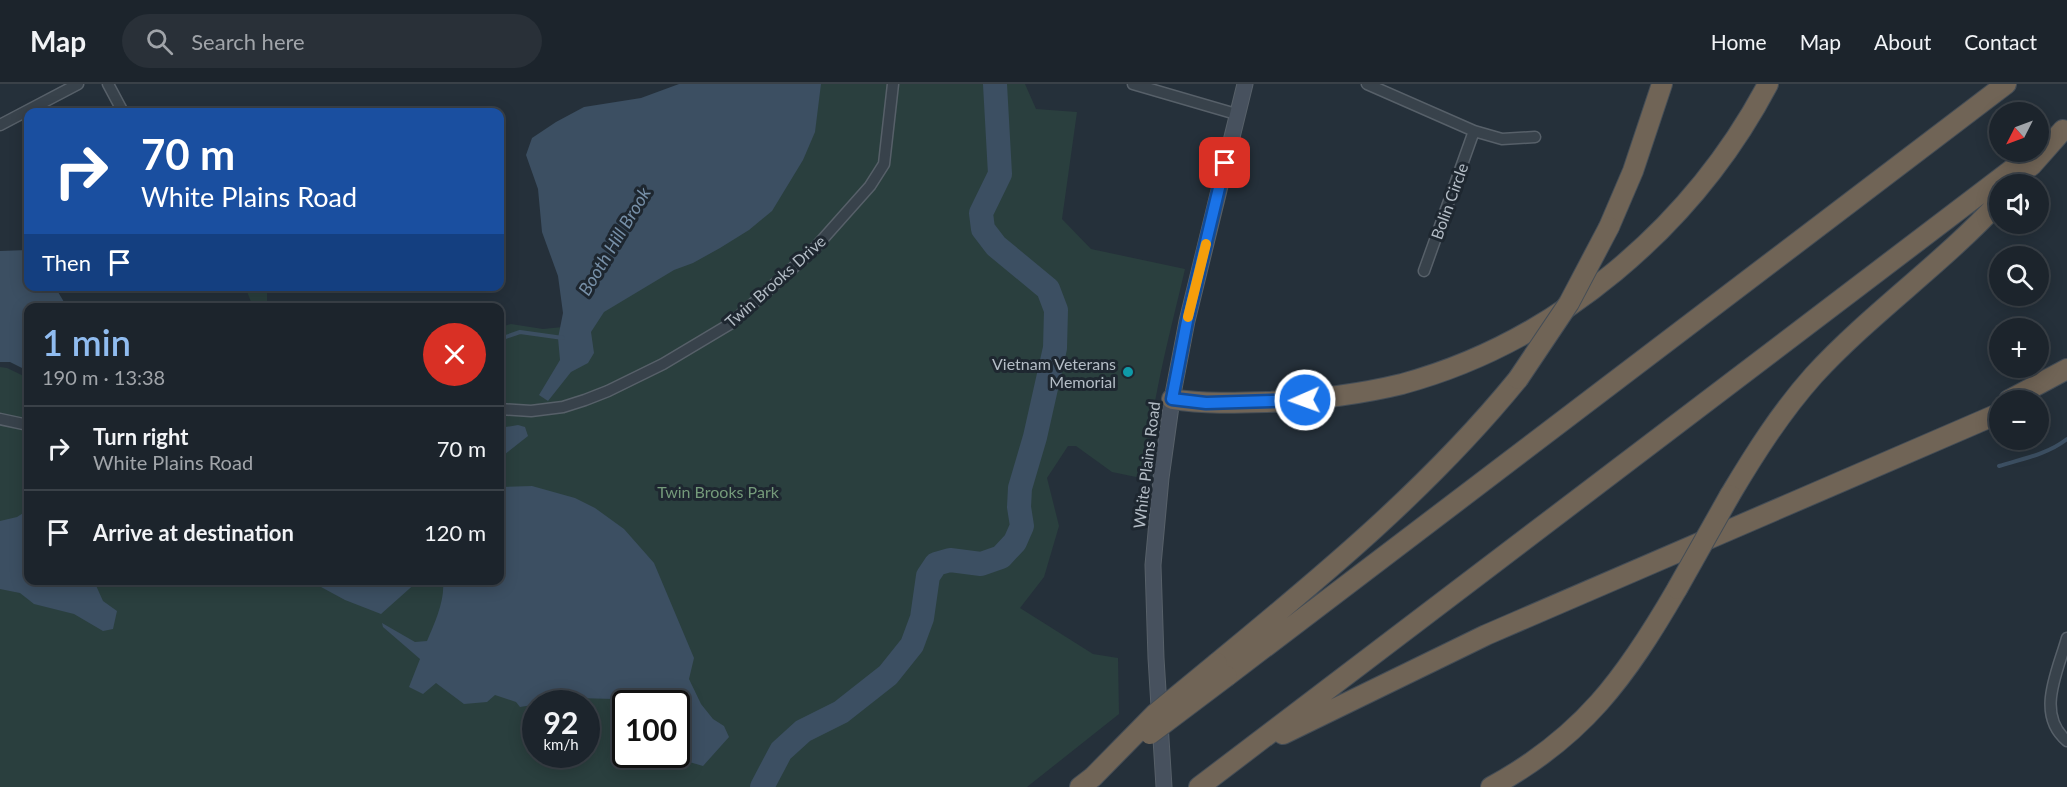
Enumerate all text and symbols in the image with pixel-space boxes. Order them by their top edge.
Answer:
search box [122,14,542,68]
text: Map [30,24,86,58]
icon: search [143,25,176,58]
text: Search here [191,28,305,55]
text: Home [1711,29,1767,54]
text: Map [1800,29,1841,54]
text: About [1874,29,1931,54]
text: Contact [1964,29,2037,54]
north arrow [1989,102,2049,162]
map controls [1989,102,2049,450]
text: 70 m [141,129,235,179]
icon: right [42,132,120,210]
pin [1199,137,1250,188]
icon: arrive [1208,146,1241,179]
street label: Bolin Circle [1426,160,1472,242]
button: sound [1989,174,2049,234]
text: White Plains Road [141,180,357,213]
water label: Booth Hill Brook [573,183,655,299]
street label: Twin Brooks Drive [721,231,829,331]
icon: arrive [103,246,136,279]
button: search [1989,246,2049,306]
text: Then [42,249,91,276]
button: + [1989,318,2049,378]
text: 1 min [42,320,131,364]
button: close [423,323,486,386]
place label: Vietnam Veterans Memorial [992,354,1116,391]
text: 190 m · 13:38 [42,365,165,389]
marker: Vietnam Veterans Memorial [1121,365,1135,379]
position arrow [1273,368,1337,432]
button: − [1989,390,2049,450]
street label: White Plains Road [1129,400,1163,530]
text: Turn right [93,423,188,450]
icon: right [42,432,75,465]
text: 70 m [437,435,486,462]
text: White Plains Road [93,450,253,474]
park label: Twin Brooks Park [657,482,780,501]
icon: arrive [42,516,75,549]
text: Arrive at destination [93,519,294,546]
text: 120 m [424,519,486,546]
speed limit sign: 100 [612,690,690,768]
text: 92 [544,704,578,740]
text: km/h [543,735,579,753]

